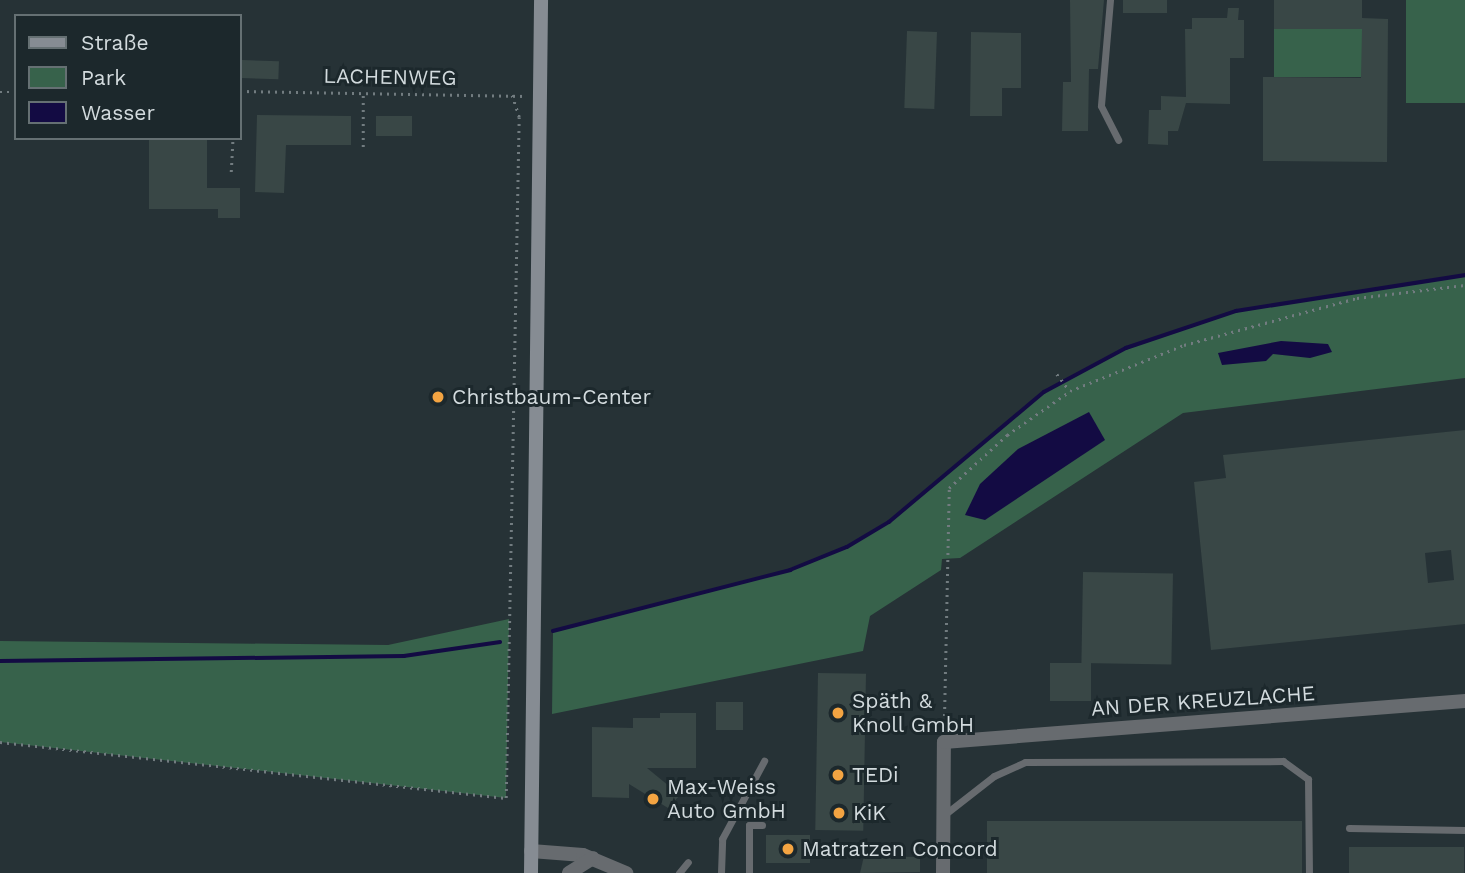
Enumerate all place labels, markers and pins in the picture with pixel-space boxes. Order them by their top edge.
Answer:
place label: Christbaum-Center [452,384,651,410]
marker: Christbaum-Center [430,389,446,405]
place label: Späth & Knoll GmbH [852,688,975,738]
marker: Späth & Knoll GmbH [830,705,846,721]
place label: TEDi [852,762,899,788]
marker: TEDi [830,767,846,783]
place label: Max-Weiss Auto GmbH [667,774,786,824]
marker: Max-Weiss Auto GmbH [645,791,661,807]
place label: KiK [853,800,886,826]
marker: KiK [831,805,847,821]
place label: Matratzen Concord [802,836,998,862]
marker: Matratzen Concord [780,841,796,857]

